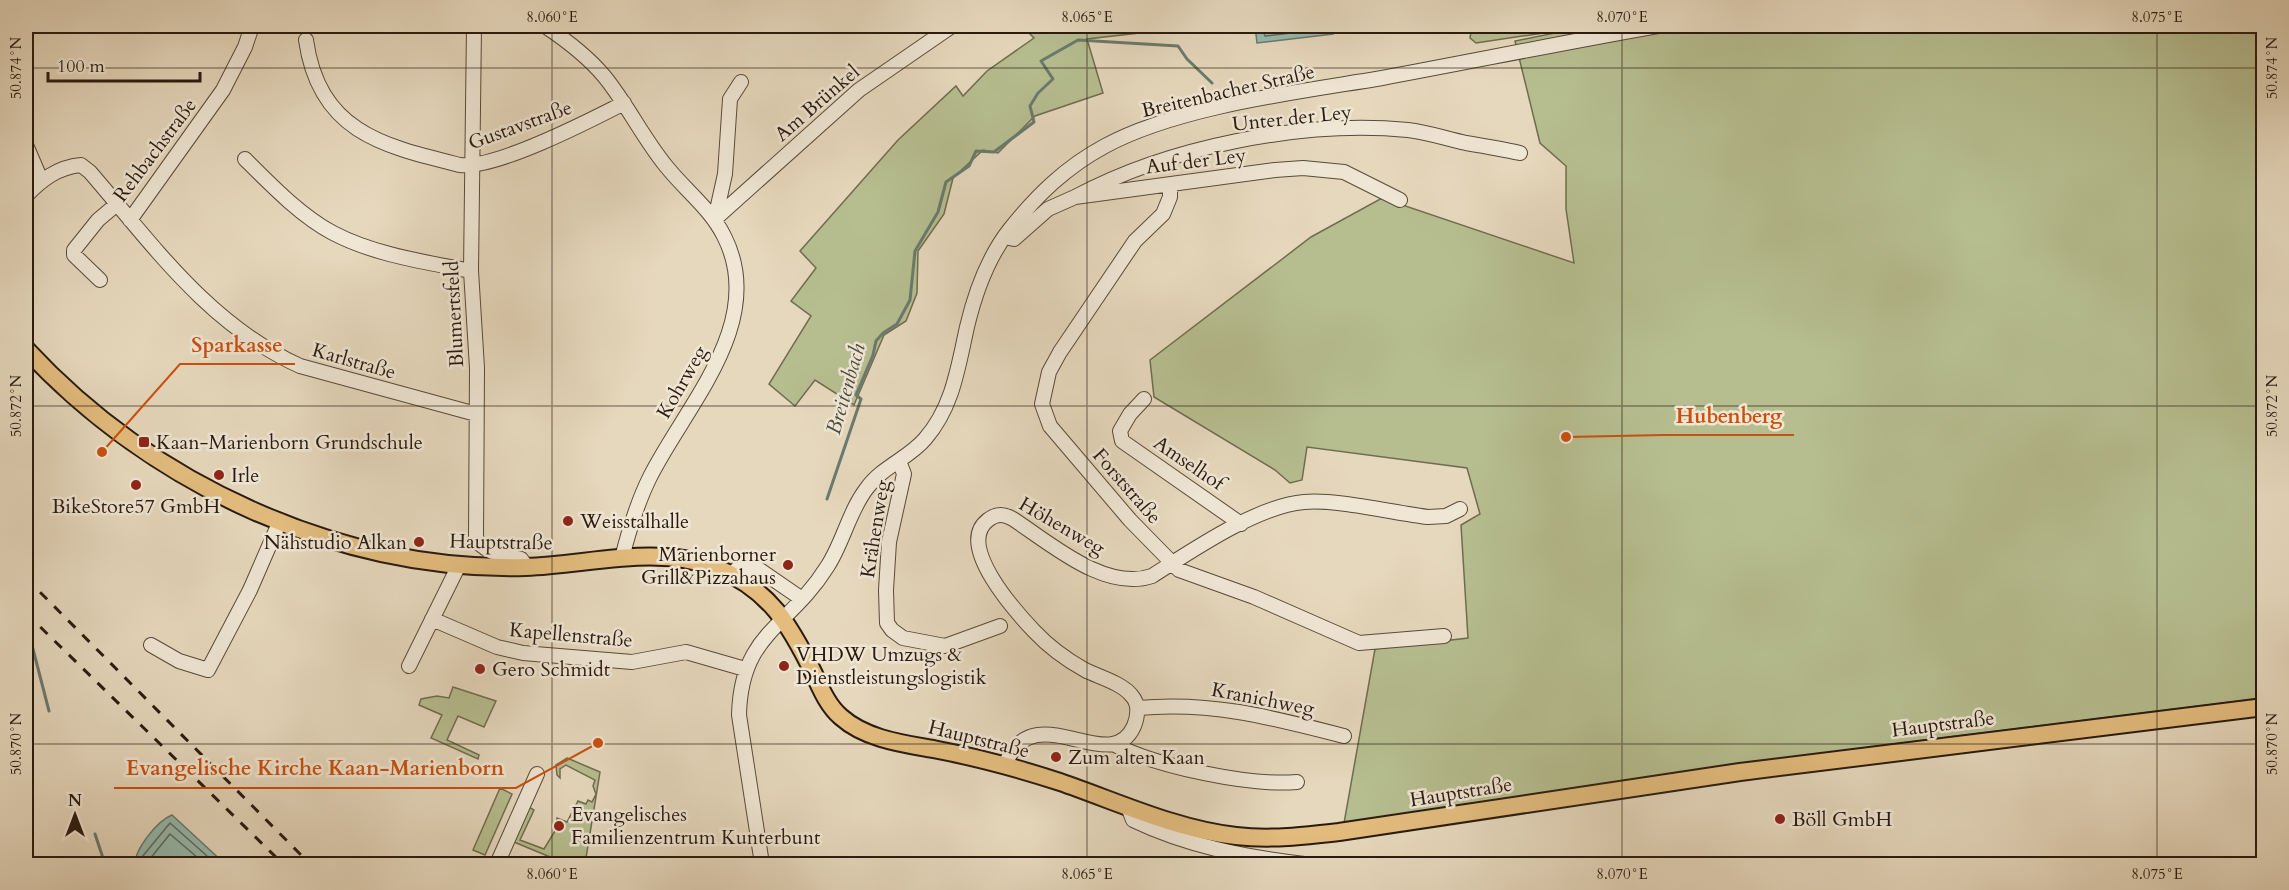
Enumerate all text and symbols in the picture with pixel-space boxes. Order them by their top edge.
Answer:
text: 8.060°E [526,7,578,27]
text: 8.065°E [1061,7,1113,27]
text: 8.070°E [1596,7,1648,27]
text: 8.075°E [2131,7,2183,27]
text: 50.874°N [6,36,26,99]
text: 50.874°N [2262,36,2282,99]
scale bar [48,45,200,83]
text: 100 m [57,54,105,79]
street label: Am Brünkel [769,58,865,148]
street label: Breitenbacher Straße [1139,58,1317,124]
street label: Rehbachstraße [107,93,203,207]
street label: Gustavstraße [464,94,576,156]
street label: Unter der Ley [1231,98,1353,138]
street label: Auf der Ley [1144,141,1248,181]
street label: Blumertsfeld [438,260,470,368]
callout: Sparkasse [180,325,295,364]
text: Sparkasse [191,331,283,360]
street label: Karlstraße [309,336,399,386]
street label: Kohrweg [650,340,714,424]
water label: Breitenbach [819,340,873,438]
text: 50.872°N [6,374,26,437]
text: 50.872°N [2262,374,2282,437]
callout: Hubenberg [1664,396,1794,435]
text: Hubenberg [1676,402,1783,431]
place label: Kaan-Marienborn Grundschule [156,429,423,456]
street label: Amselhof [1148,429,1232,498]
marker: Kaan-Marienborn Grundschule [137,435,151,449]
street label: Forststraße [1086,442,1168,530]
place label: Irle [231,462,259,489]
marker: Irle [212,468,226,482]
street label: Krähenweg [854,477,896,580]
marker: BikeStore57 GmbH [129,478,143,492]
street label: Höhenweg [1014,490,1111,562]
place label: BikeStore57 GmbH [52,493,221,520]
place label: Weisstalhalle [579,508,689,535]
marker: Weisstalhalle [561,514,575,528]
street label: Hauptstraße [449,528,553,556]
place label: Nähstudio Alkan [264,529,408,556]
marker: Nähstudio Alkan [412,535,426,549]
place label: Marienborner Grill&Pizzahaus [641,541,777,591]
marker: Marienborner Grill&Pizzahaus [781,558,795,572]
street label: Kapellenstraße [508,616,634,654]
place label: VHDW Umzugs & Dienstleistungslogistik [796,641,987,691]
place label: Gero Schmidt [492,656,611,683]
marker: VHDW Umzugs & Dienstleistungslogistik [777,659,791,673]
marker: Gero Schmidt [473,662,487,676]
street label: Kranichweg [1209,676,1318,722]
street label: Hauptstraße [1890,704,1996,744]
text: 50.870°N [6,712,26,775]
text: 50.870°N [2262,712,2282,775]
street label: Hauptstraße [926,713,1032,765]
place label: Zum alten Kaan [1068,744,1206,771]
callout: Evangelische Kirche Kaan-Marienborn [114,749,516,788]
marker: Zum alten Kaan [1049,750,1063,764]
text: Evangelische Kirche Kaan-Marienborn [126,754,505,783]
street label: Hauptstraße [1408,771,1514,813]
north arrow [45,785,105,845]
text: N [68,790,82,812]
place label: Evangelisches Familienzentrum Kunterbunt [571,801,821,851]
place label: Böll GmbH [1792,806,1892,833]
marker: Böll GmbH [1773,812,1787,826]
marker: Evangelisches Familienzentrum Kunterbunt [552,819,566,833]
text: 8.060°E [526,864,578,884]
text: 8.065°E [1061,864,1113,884]
text: 8.070°E [1596,864,1648,884]
text: 8.075°E [2131,864,2183,884]

